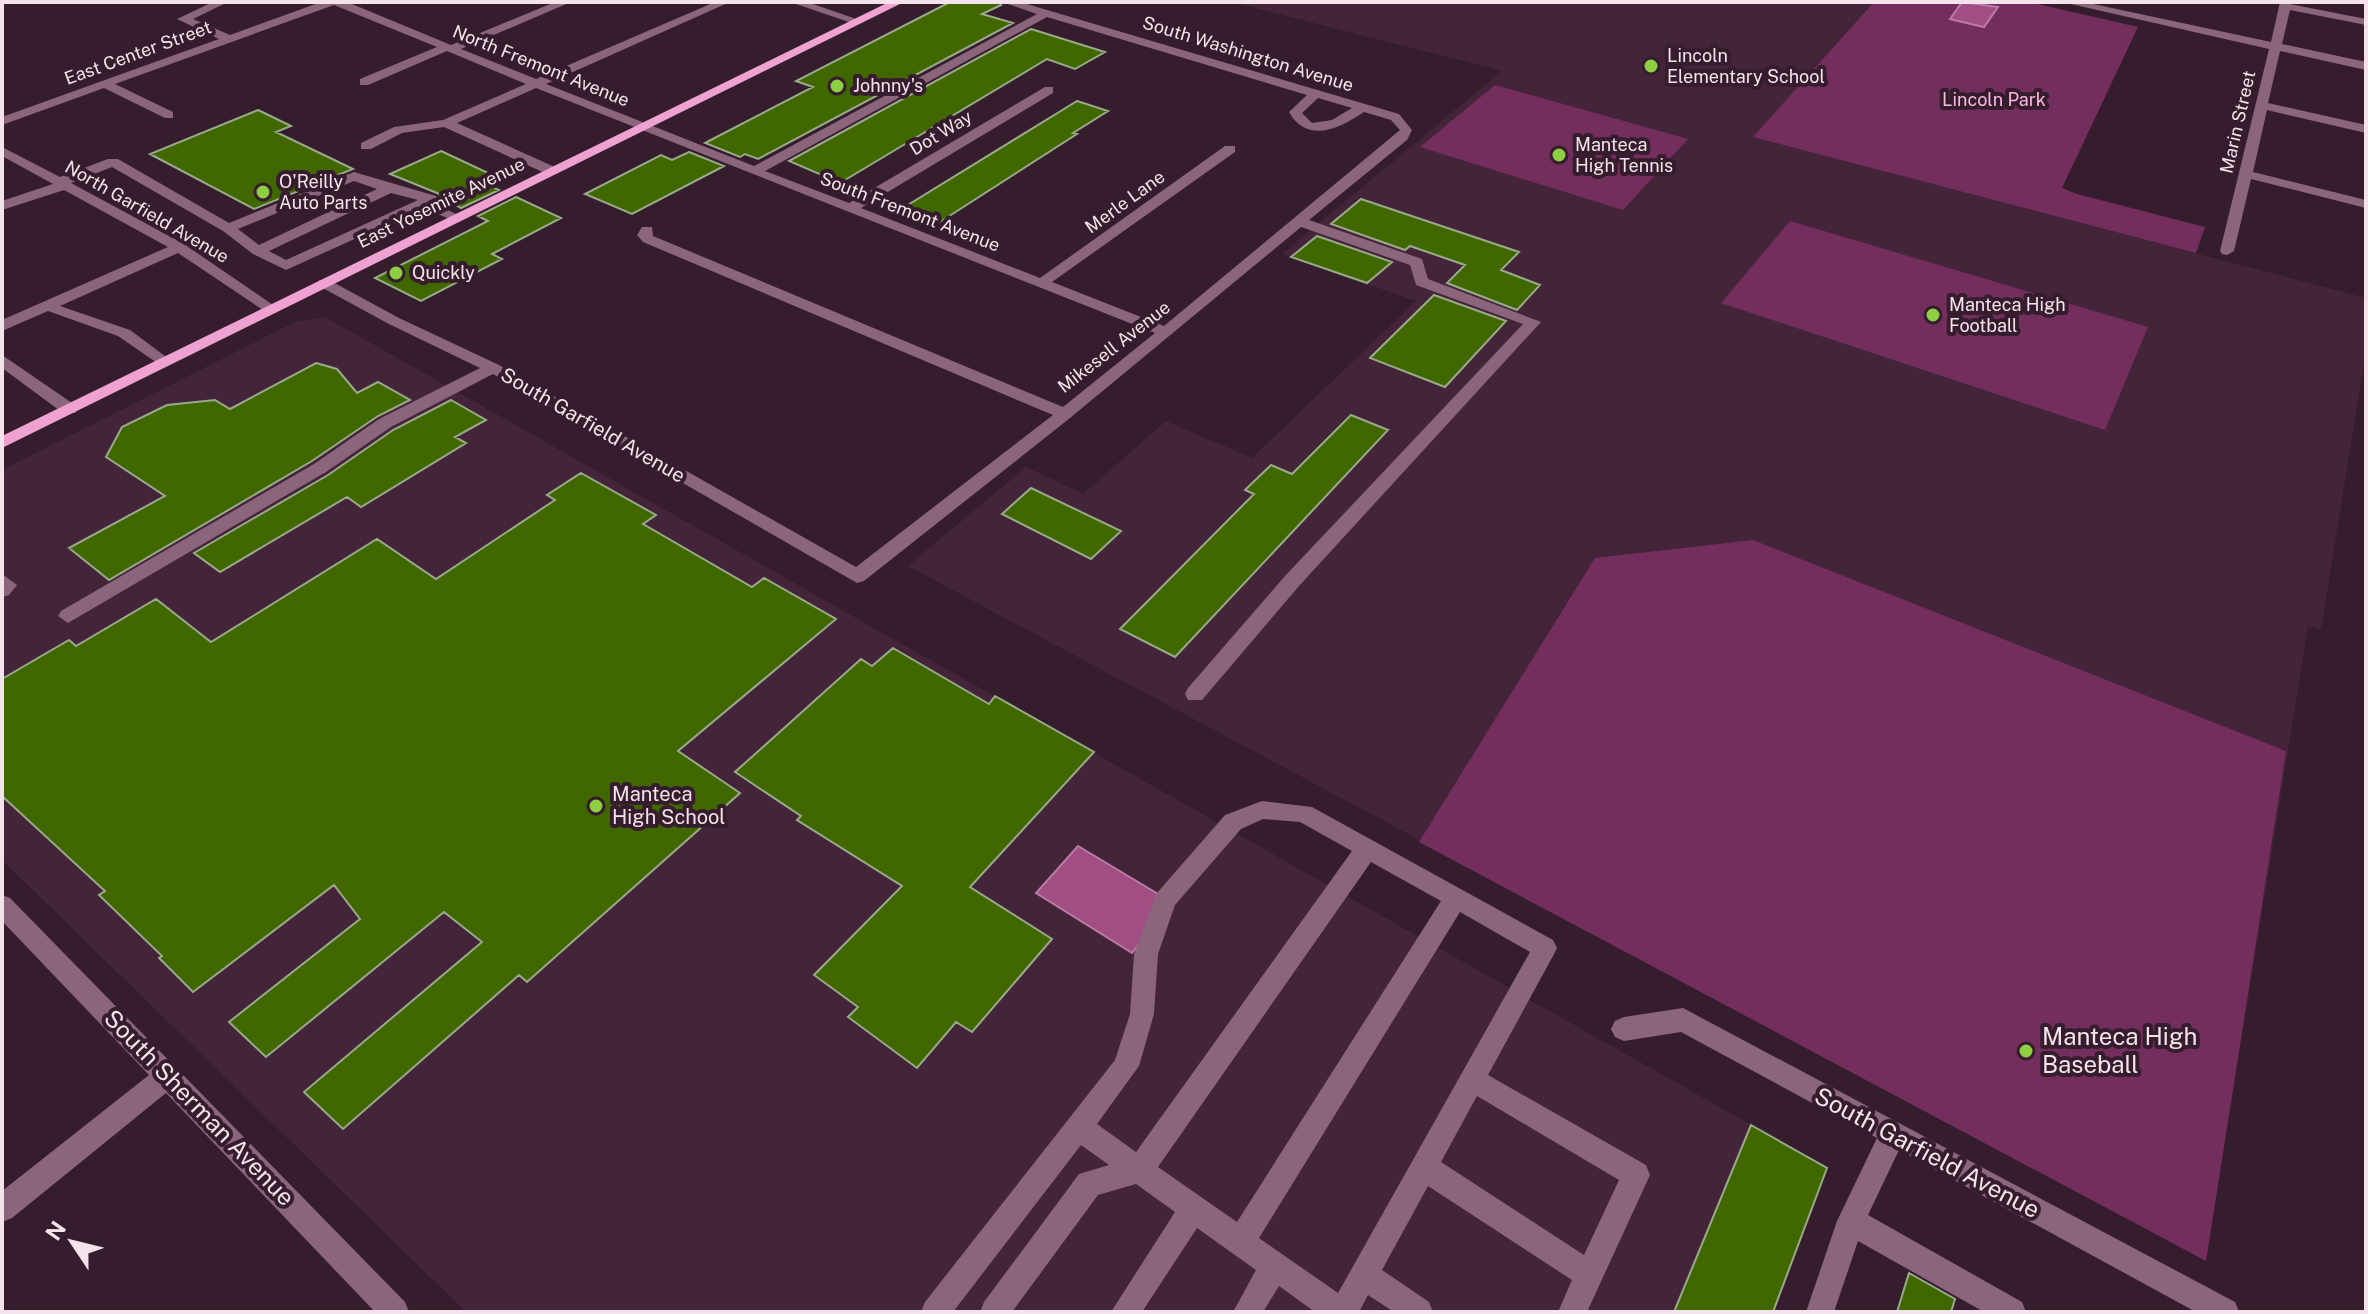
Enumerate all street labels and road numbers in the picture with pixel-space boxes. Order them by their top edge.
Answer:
street label: South Washington Avenue [1140,11,1356,96]
street label: East Center Street [62,16,214,89]
street label: North Fremont Avenue [450,20,633,111]
street label: Marin Street [2215,68,2260,175]
street label: Dot Way [906,106,976,159]
street label: East Yosemite Avenue [354,153,528,252]
street label: North Garfield Avenue [62,156,233,267]
street label: Merle Lane [1081,166,1169,237]
street label: South Fremont Avenue [817,167,1003,256]
street label: Mikesell Avenue [1053,296,1174,397]
street label: South Garfield Avenue [497,362,689,488]
street label: South Sherman Avenue [99,1004,301,1211]
street label: South Garfield Avenue [1810,1081,2045,1223]

